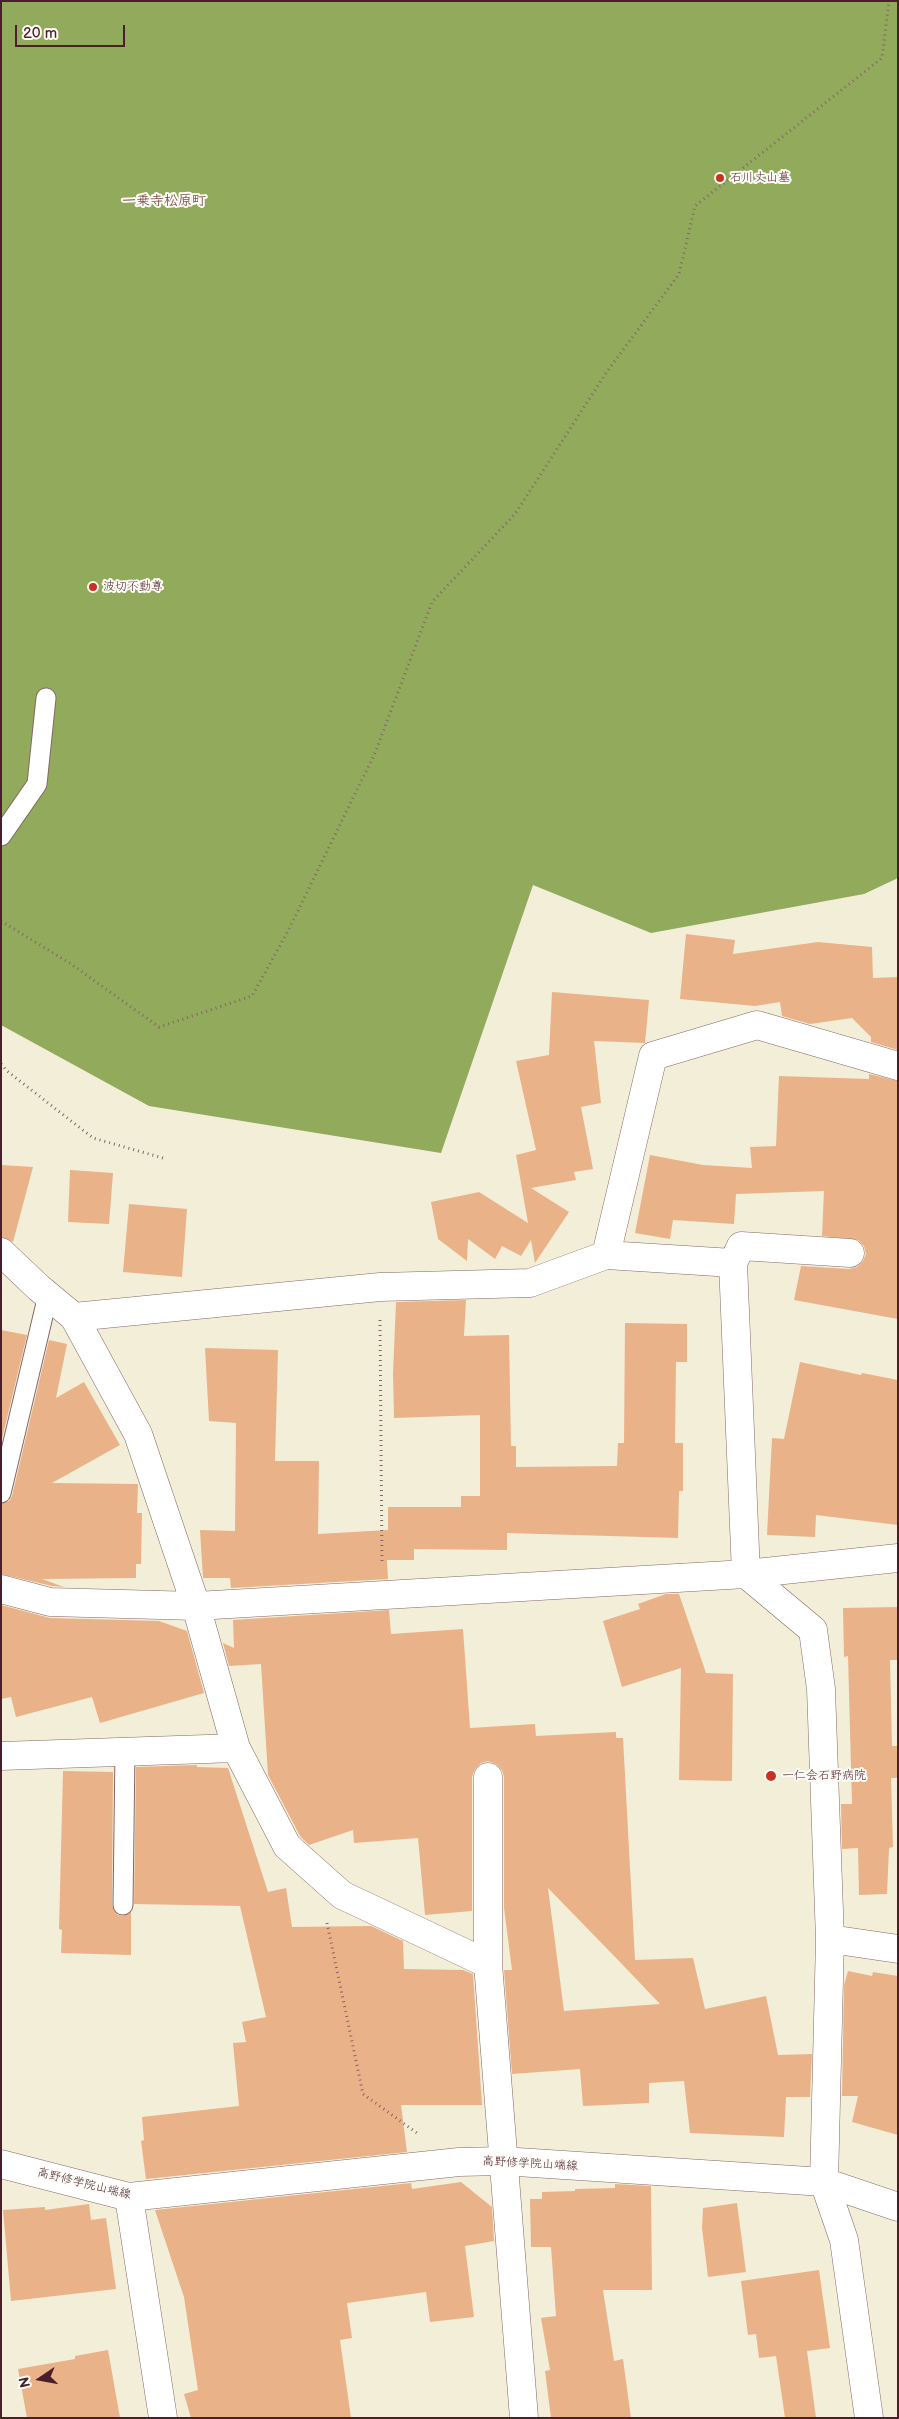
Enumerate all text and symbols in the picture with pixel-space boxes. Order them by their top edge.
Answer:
scale bar [18,15,128,47]
text: 20 m [23,24,57,43]
place label: 石川丈山墓 [730,171,790,185]
marker: 石川丈山墓 [714,172,726,184]
district label: 一乗寺松原町 [122,193,206,209]
place label: 波切不動尊 [103,580,163,594]
marker: 波切不動尊 [87,581,99,593]
marker: 一仁会石野病院 [764,1769,778,1783]
place label: 一仁会石野病院 [782,1769,866,1783]
street label: 高野修学院山端線 [482,2154,578,2174]
street label: 高野修学院山端線 [36,2165,132,2203]
north arrow [15,2354,65,2404]
text: N [15,2375,34,2389]

